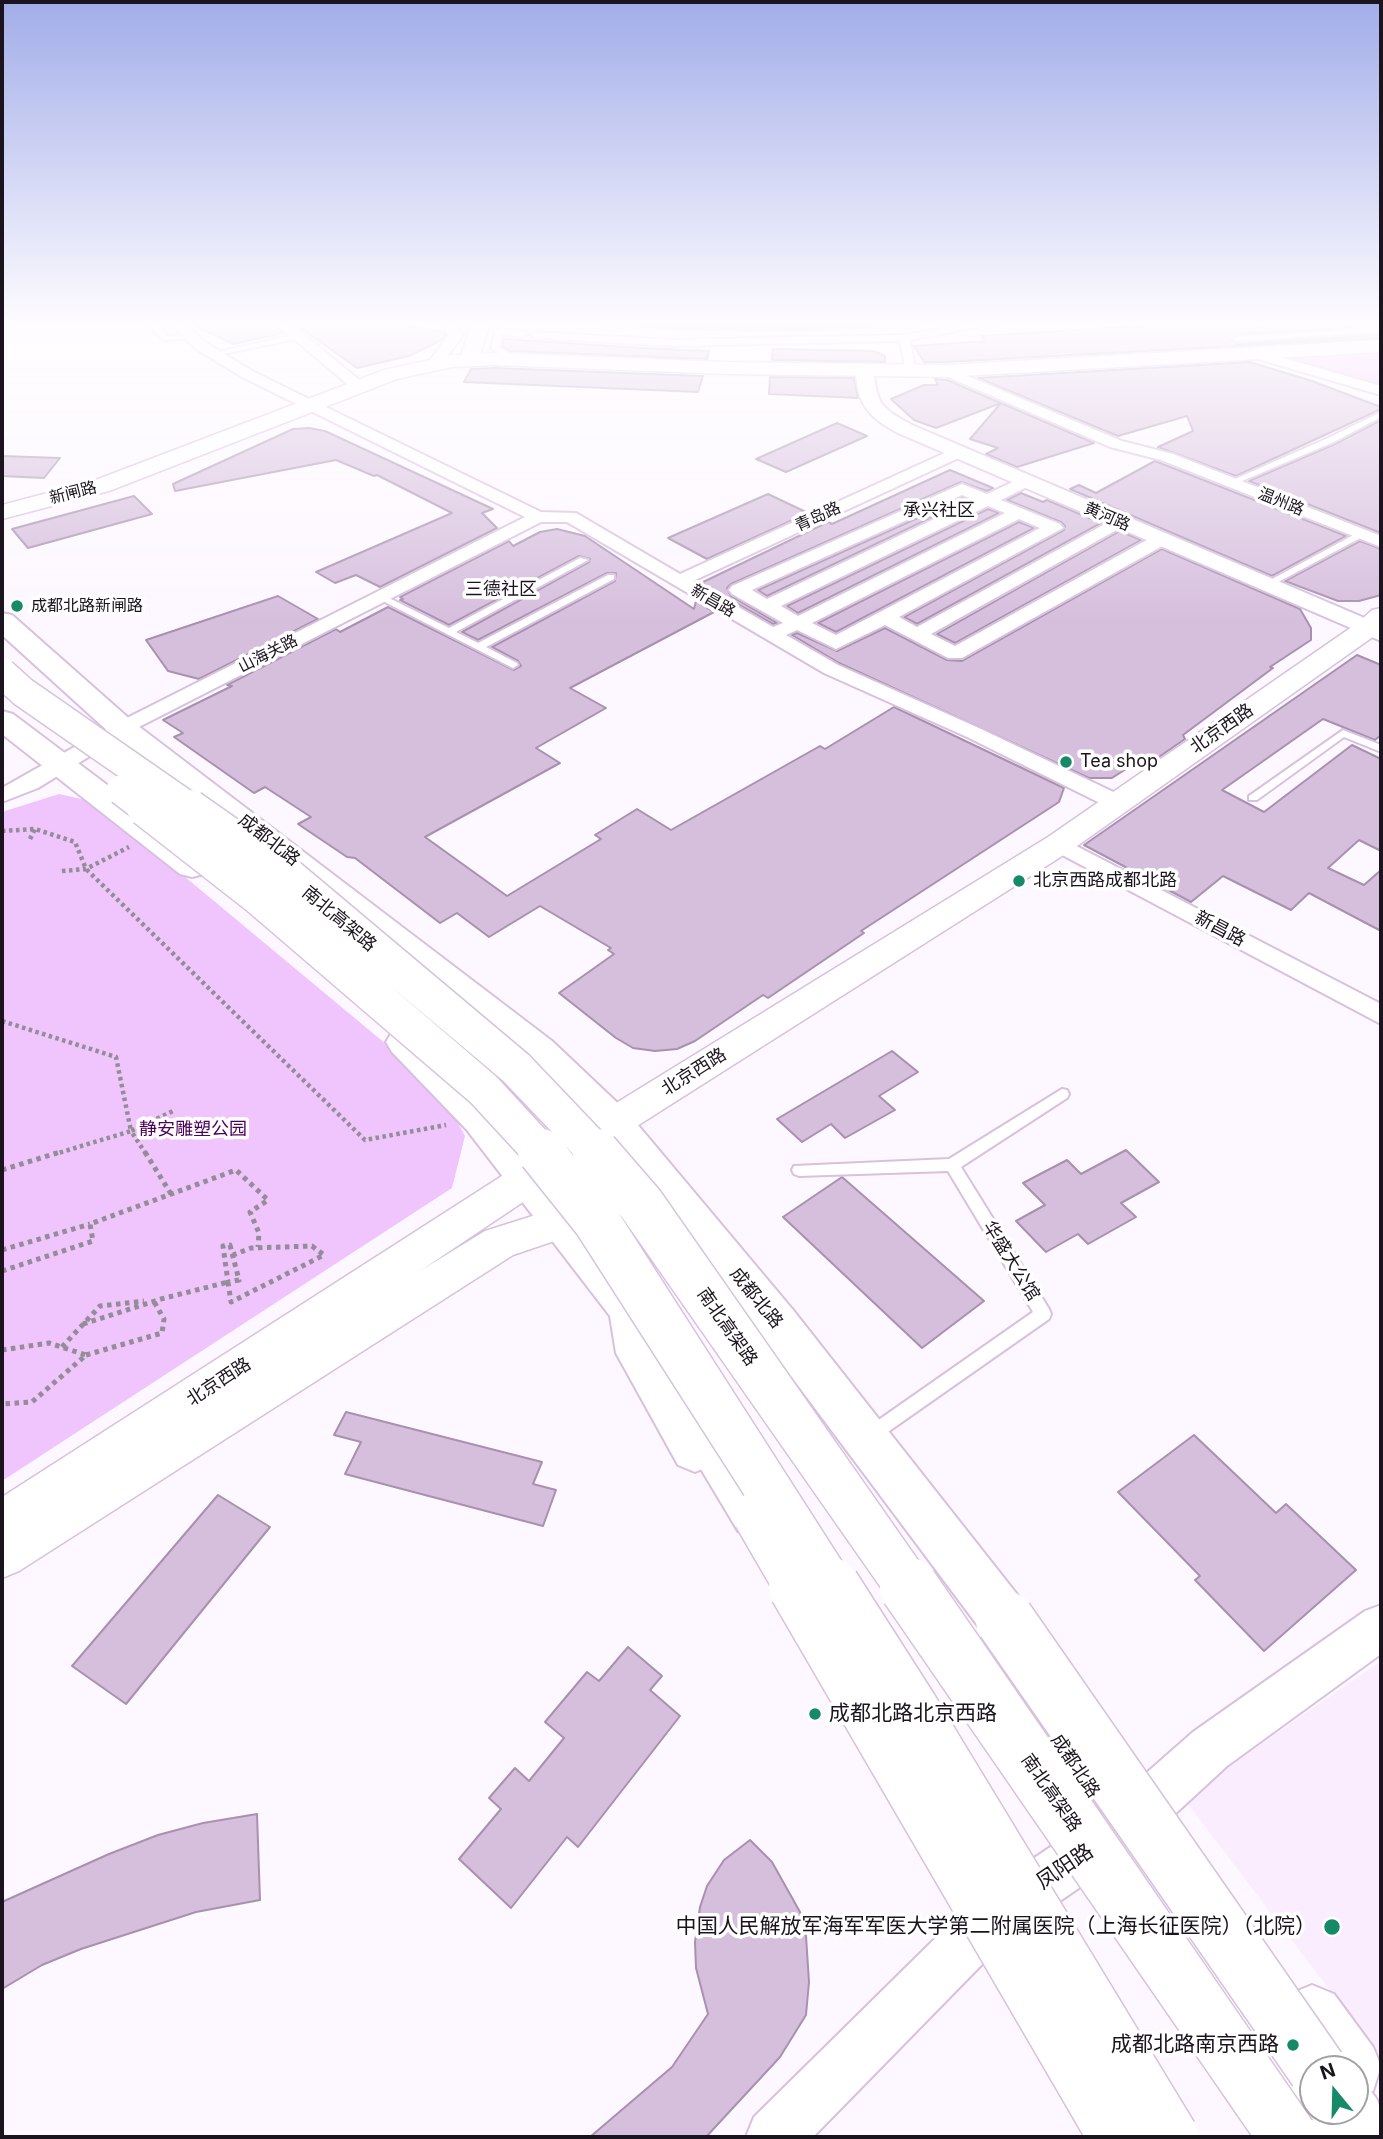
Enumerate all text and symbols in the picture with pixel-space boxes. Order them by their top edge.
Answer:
street label: 新闸路 [47,478,99,508]
street label: 温州路 [1255,484,1307,520]
street label: 青岛路 [792,498,844,536]
street label: 黄河路 [1081,499,1133,535]
district label: 承兴社区 [903,500,975,522]
district label: 三德社区 [465,579,537,601]
street label: 新昌路 [687,581,739,621]
place label: 成都北路新闸路 [31,596,143,616]
marker: 成都北路新闸路 [9,598,25,614]
street label: 山海关路 [235,631,301,677]
street label: 北京西路 [1186,700,1258,758]
place label: Tea shop [1080,751,1158,773]
marker: Tea shop [1058,754,1074,770]
street label: 成都北路 [234,809,304,871]
place label: 北京西路成都北路 [1033,870,1177,892]
marker: 北京西路成都北路 [1011,873,1027,889]
street label: 南北高架路 [298,882,380,956]
street label: 新昌路 [1191,907,1249,951]
street label: 北京西路 [658,1044,730,1100]
park label: 静安雕塑公园 [139,1119,247,1141]
street label: 华盛大公馆 [978,1217,1044,1305]
street label: 成都北路 [725,1263,787,1333]
street label: 南北高架路 [692,1284,762,1370]
street label: 北京西路 [183,1353,255,1411]
place label: 成都北路北京西路 [829,1701,997,1727]
marker: 成都北路北京西路 [807,1706,823,1722]
street label: 成都北路 [1046,1730,1104,1802]
street label: 南北高架路 [1016,1750,1086,1836]
street label: 凤阳路 [1032,1839,1098,1895]
place label: 中国人民解放军海军军医大学第二附属医院（上海长征医院）（北院） [676,1914,1316,1940]
marker: 中国人民解放军海军军医大学第二附属医院（上海长征医院）（北院） [1322,1917,1342,1937]
place label: 成都北路南京西路 [1111,2032,1279,2058]
marker: 成都北路南京西路 [1285,2037,1301,2053]
north arrow [1299,2055,1369,2125]
text: N [1317,2058,1338,2085]

